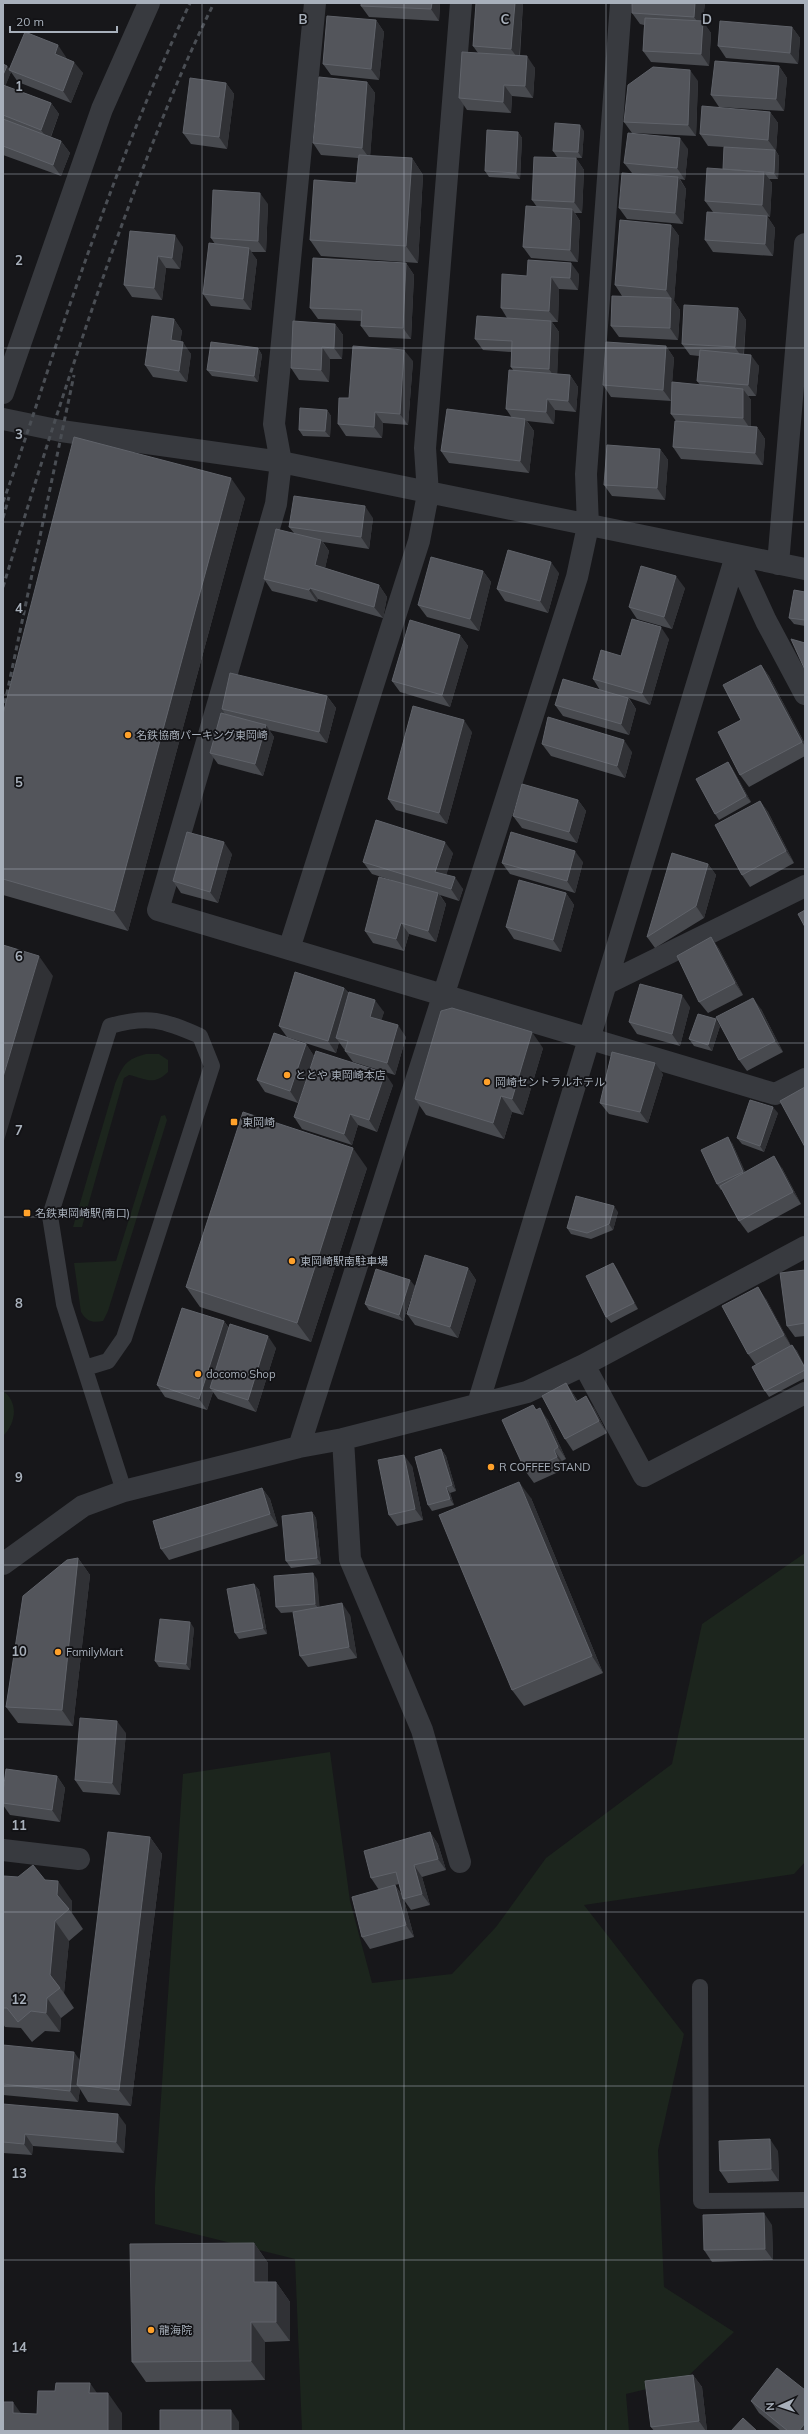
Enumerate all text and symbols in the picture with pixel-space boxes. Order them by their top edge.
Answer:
scale bar [10,8,117,34]
text: B [299,11,308,27]
text: C [501,11,510,27]
text: D [702,11,712,27]
text: 20 m [16,14,44,29]
text: 1 [15,78,23,94]
text: 2 [15,252,23,268]
text: 3 [15,426,23,442]
text: 4 [15,600,23,616]
place label: 名鉄協商パーキング東岡崎 [136,728,268,742]
marker: 名鉄協商パーキング東岡崎 [123,730,133,740]
text: 5 [15,774,23,790]
text: 6 [15,948,23,964]
place label: ととや 東岡崎本店 [295,1068,386,1082]
marker: ととや 東岡崎本店 [282,1070,292,1080]
place label: 岡崎セントラルホテル [495,1075,605,1089]
marker: 岡崎セントラルホテル [482,1077,492,1087]
place label: 東岡崎 [242,1115,275,1129]
marker: 東岡崎 [229,1117,239,1127]
text: 7 [15,1122,23,1138]
place label: 名鉄東岡崎駅(南口) [35,1206,130,1220]
marker: 名鉄東岡崎駅(南口) [22,1208,32,1218]
place label: 東岡崎駅南駐車場 [300,1254,388,1268]
marker: 東岡崎駅南駐車場 [287,1256,297,1266]
text: 8 [15,1295,23,1311]
place label: docomo Shop [206,1367,276,1381]
marker: docomo Shop [193,1369,203,1379]
place label: R COFFEE STAND [499,1460,590,1474]
marker: R COFFEE STAND [486,1462,496,1472]
text: 9 [15,1469,23,1485]
text: 10 [11,1643,27,1659]
place label: FamilyMart [66,1645,124,1659]
marker: FamilyMart [53,1647,63,1657]
text: 11 [11,1817,27,1833]
text: 12 [11,1991,27,2007]
text: 13 [11,2165,27,2181]
place label: 龍海院 [159,2323,192,2337]
marker: 龍海院 [146,2325,156,2335]
text: 14 [11,2339,27,2355]
north arrow [760,2386,800,2426]
text: N [763,2402,777,2411]

